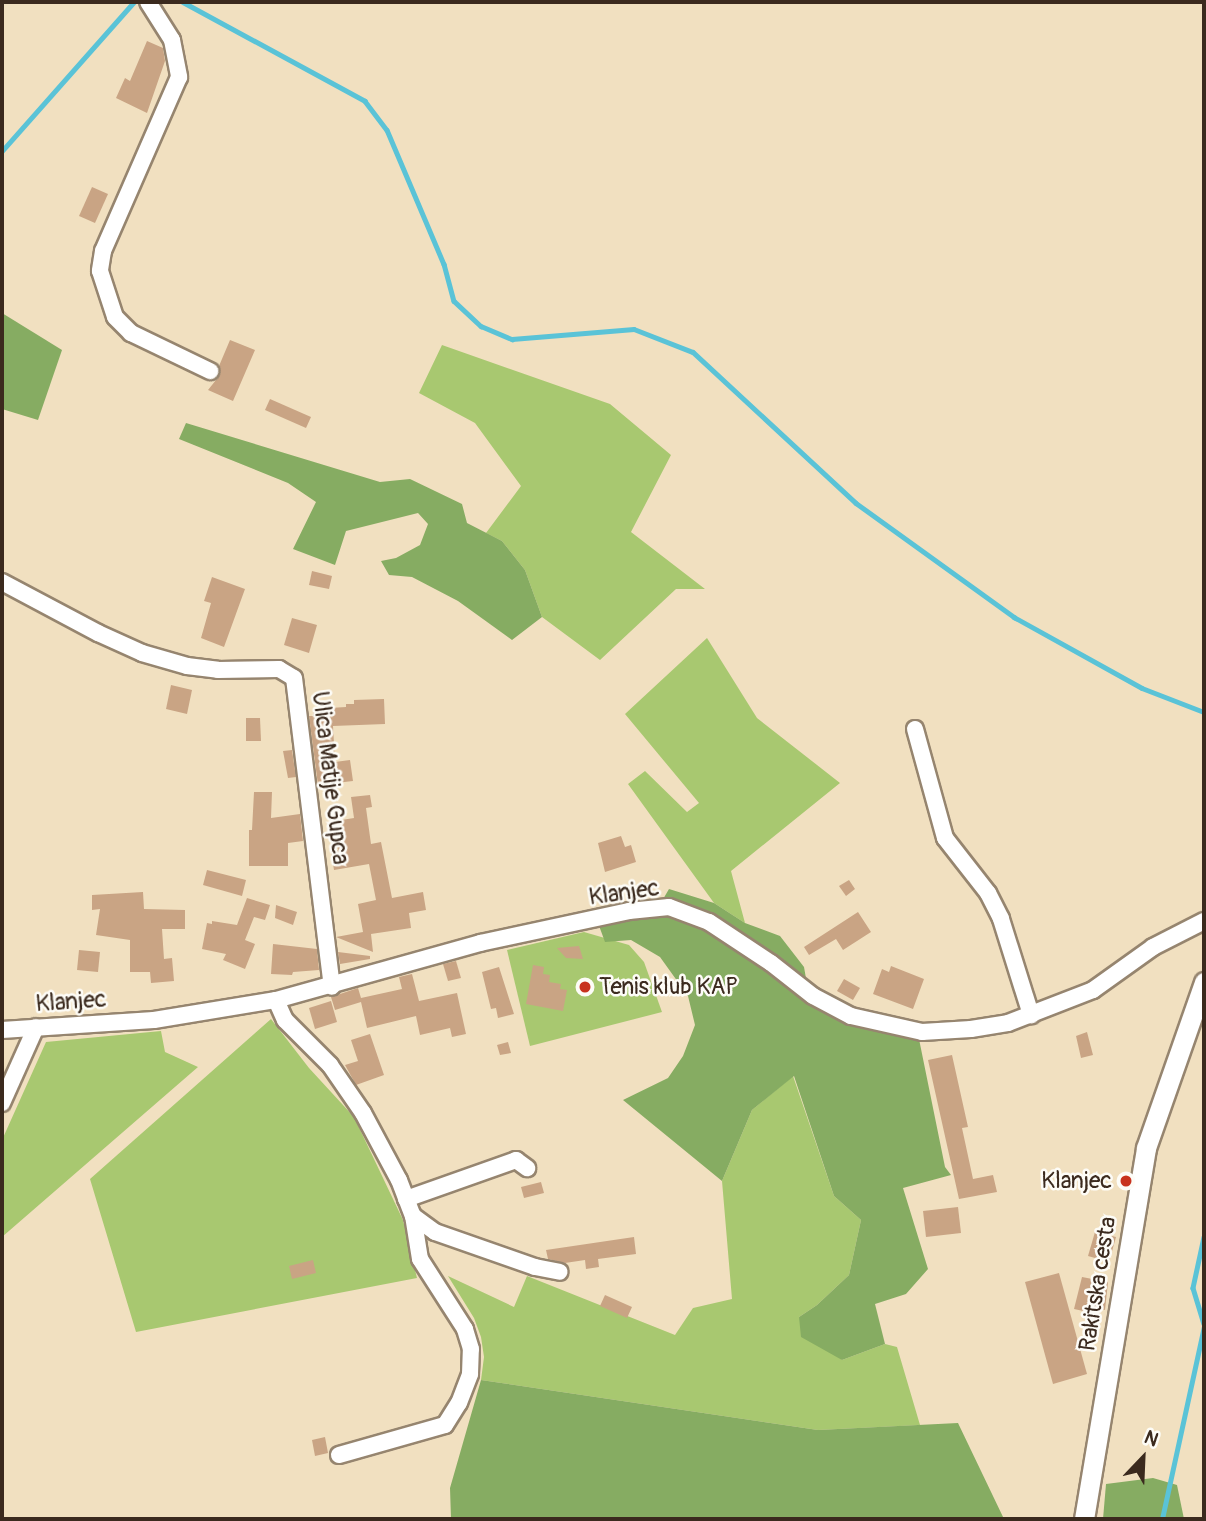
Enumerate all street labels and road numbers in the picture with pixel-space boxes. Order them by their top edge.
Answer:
street label: Ulica Matije Gupca [306,690,354,866]
street label: Klanjec [587,874,661,912]
street label: Klanjec [35,986,107,1018]
street label: Rakitska cesta [1074,1215,1122,1353]

